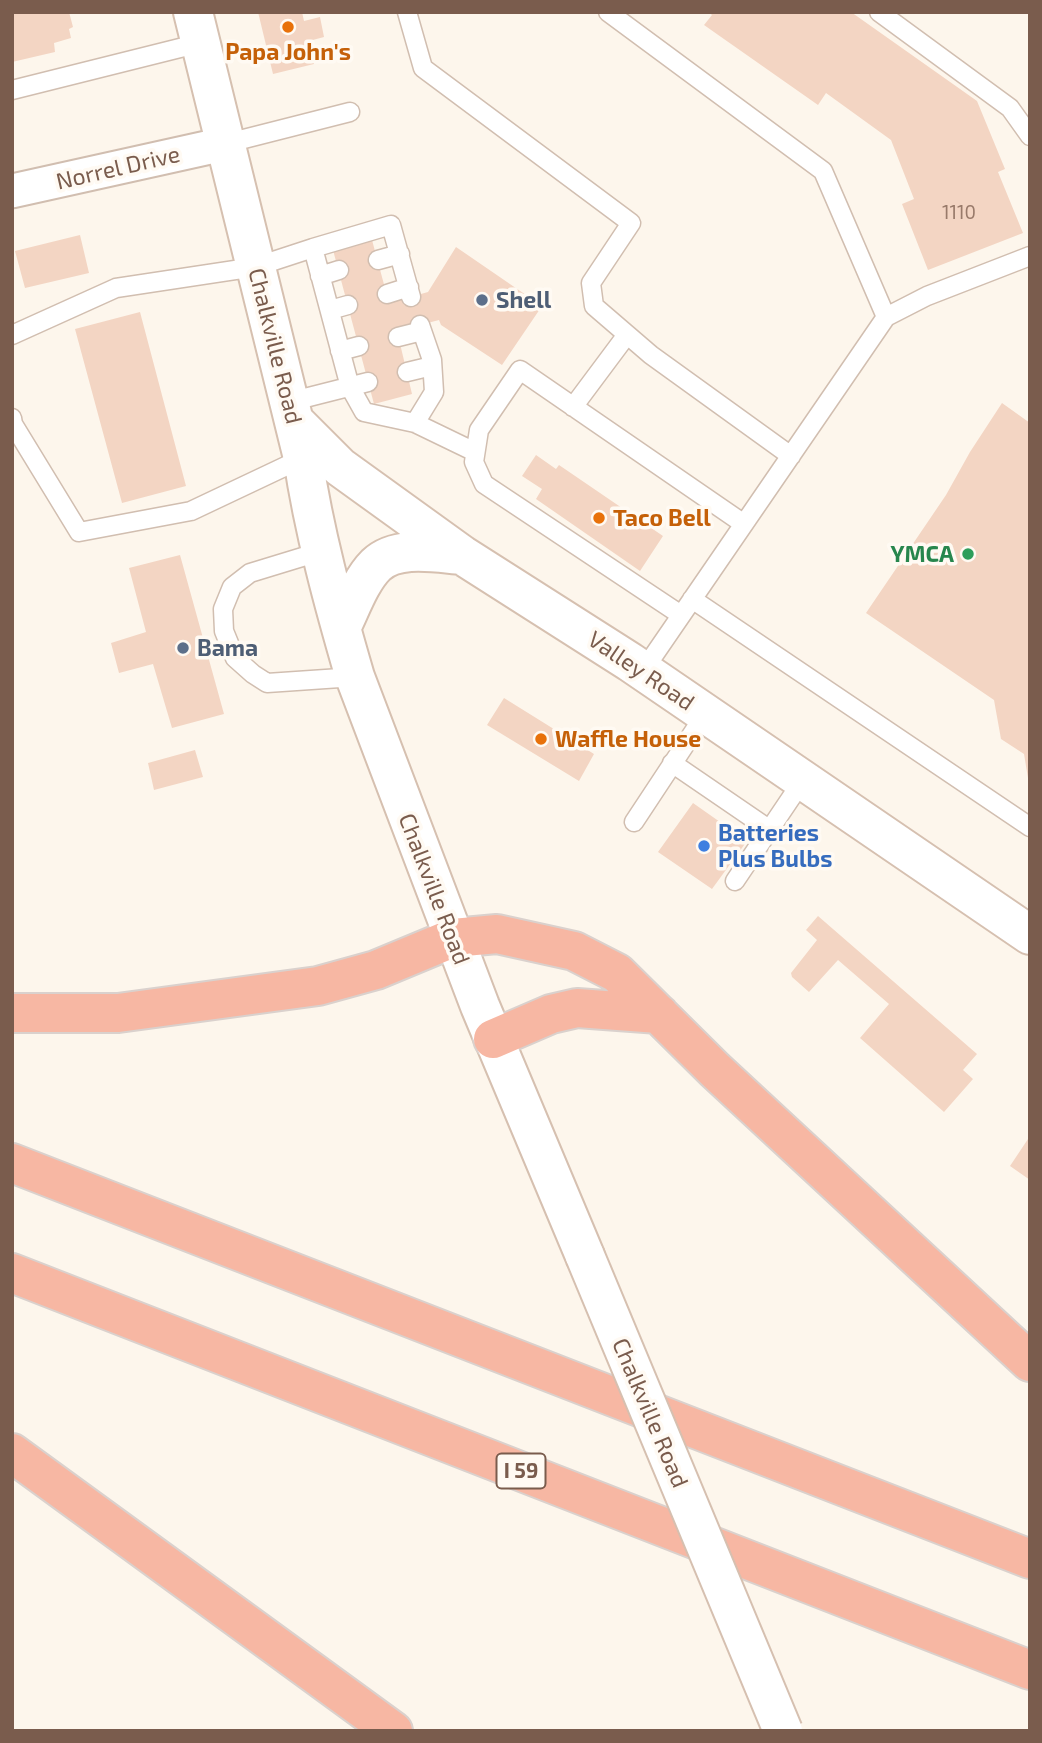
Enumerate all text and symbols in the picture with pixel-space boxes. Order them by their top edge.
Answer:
marker: Papa John's [280,19,296,35]
place label: Papa John's [225,38,351,66]
street label: Norrel Drive [53,140,183,196]
house number: 1110 [942,202,976,224]
street label: Chalkville Road [242,265,308,427]
place label: Shell [496,286,551,314]
marker: Shell [474,292,490,308]
place label: Taco Bell [613,504,711,532]
marker: Taco Bell [591,510,607,526]
place label: YMCA [891,540,954,568]
marker: YMCA [960,546,976,562]
street label: Valley Road [583,625,699,717]
place label: Bama [197,634,258,662]
marker: Bama [175,640,191,656]
place label: Waffle House [555,725,701,753]
marker: Waffle House [533,731,549,747]
street label: Chalkville Road [393,810,475,968]
place label: Batteries Plus Bulbs [718,819,832,873]
marker: Batteries Plus Bulbs [696,838,712,854]
street label: Chalkville Road [606,1334,694,1492]
road number: I 59 [496,1454,546,1488]

